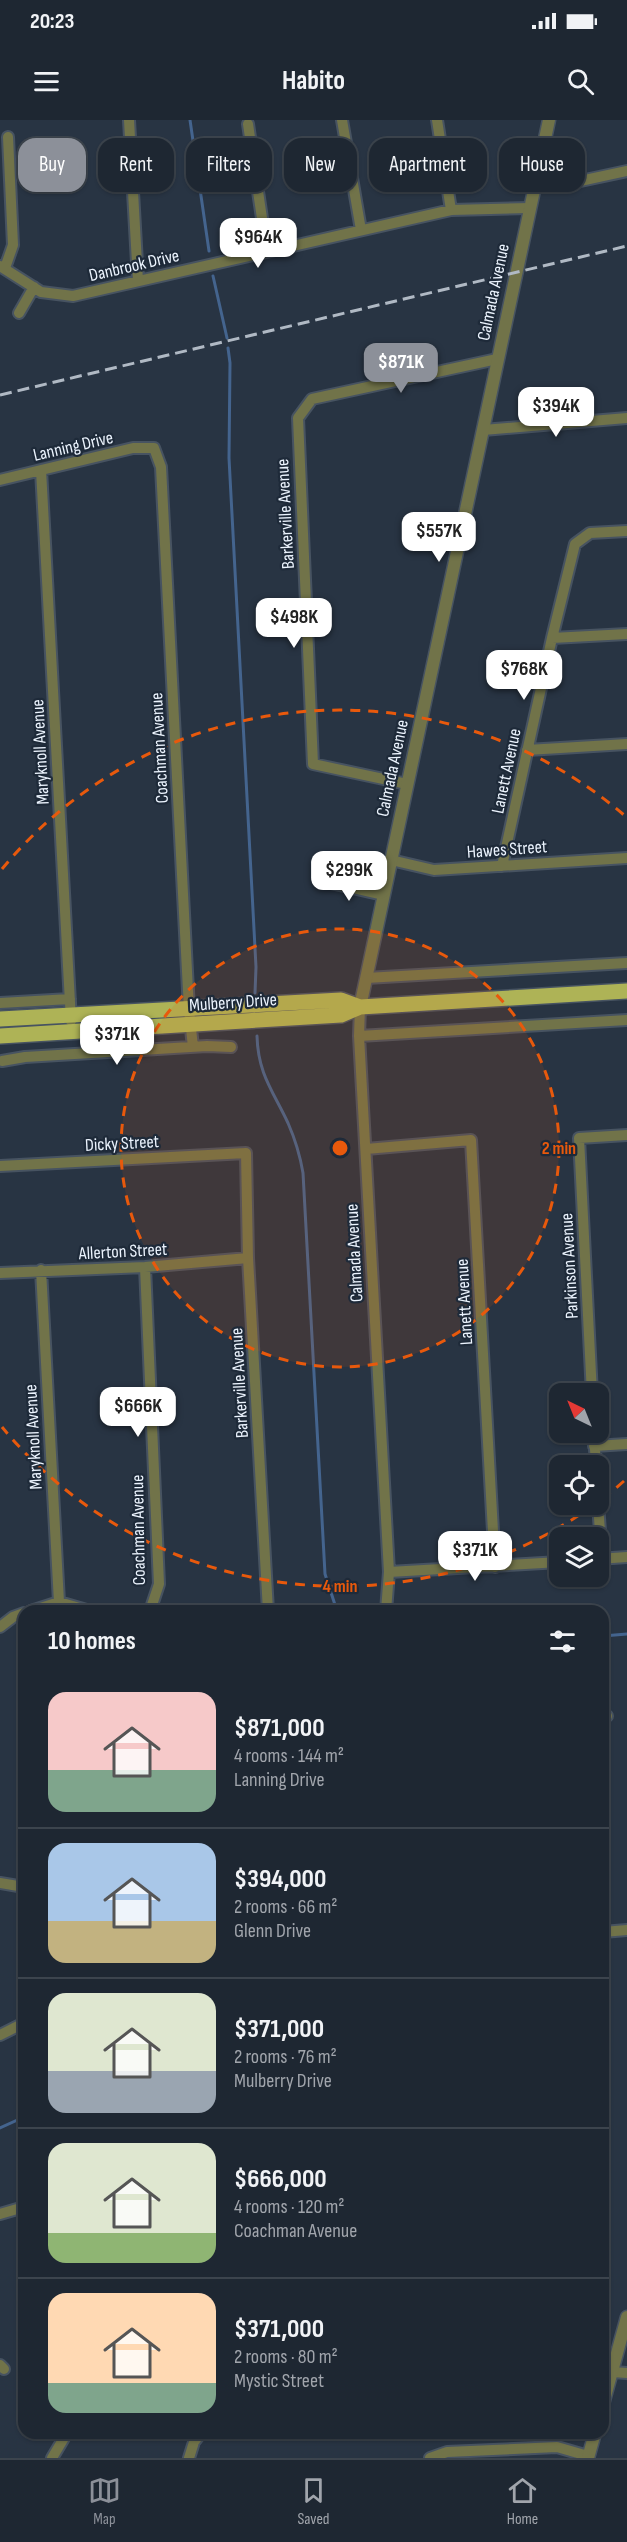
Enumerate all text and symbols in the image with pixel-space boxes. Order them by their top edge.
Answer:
text: 20:23 [30,8,74,35]
icon: menu [30,65,63,98]
text: Habito [282,65,345,97]
icon: search [564,65,597,98]
chip: Buy [18,138,86,192]
chip: Rent [98,138,174,192]
chip: Filters [186,138,272,192]
chip: New [284,138,357,192]
chip: Apartment [369,138,487,192]
chip: House [499,138,585,192]
pin: $964K [216,218,300,269]
text: $964K [234,225,282,249]
street label: Calmada Avenue [473,242,514,342]
street label: Danbrook Drive [87,245,181,286]
pin: $871K [359,343,443,394]
text: $871K [378,350,424,374]
pin: $394K [514,387,598,438]
text: $394K [532,394,580,418]
street label: Lanning Drive [31,427,115,466]
street label: Barkerville Avenue [272,458,299,570]
pin: $557K [397,512,481,563]
text: $557K [416,519,462,543]
pin: $498K [252,598,336,649]
text: $498K [270,605,318,629]
pin: $768K [482,650,566,701]
text: $768K [500,657,548,681]
street label: Coachman Avenue [146,692,173,804]
street label: Maryknoll Avenue [27,699,54,805]
street label: Calmada Avenue [372,718,413,818]
street label: Lanett Avenue [487,727,526,816]
street label: Hawes Street [466,836,548,863]
pin: $299K [307,851,391,902]
text: $299K [325,858,373,882]
street label: Mulberry Drive [188,989,278,1016]
pin: $371K [75,1015,159,1066]
text: $371K [94,1022,140,1046]
street label: Dicky Street [84,1131,160,1156]
centre of rings [330,1138,350,1158]
text: 2 min [542,1138,576,1159]
street label: Calmada Avenue [341,1203,368,1303]
street label: Parkinson Avenue [556,1213,583,1319]
street label: Allerton Street [77,1239,168,1264]
street label: Lanett Avenue [452,1258,477,1346]
street label: Barkerville Avenue [226,1327,253,1439]
north arrow [549,1383,609,1443]
map controls [549,1383,609,1587]
street label: Maryknoll Avenue [20,1384,47,1490]
pin: $666K [96,1387,180,1438]
text: $666K [114,1394,162,1418]
button: locate [549,1455,609,1515]
street label: Coachman Avenue [127,1474,150,1586]
button: layers [549,1527,609,1587]
pin: $371K [433,1531,517,1582]
text: $371K [452,1538,498,1562]
text: 4 min [323,1576,357,1597]
icon: filters [546,1625,579,1658]
text: 10 homes [48,1626,136,1657]
text: $871,000 [234,1713,325,1744]
icon: home [96,1716,168,1788]
text: 4 rooms · 144 m² [234,1744,344,1768]
text: Lanning Drive [234,1768,325,1792]
text: $394,000 [234,1864,326,1895]
icon: home [96,1867,168,1939]
text: 2 rooms · 66 m² [234,1895,338,1919]
text: Glenn Drive [234,1919,311,1943]
text: $371,000 [234,2014,324,2045]
icon: home [96,2017,168,2089]
text: 2 rooms · 76 m² [234,2045,337,2069]
text: Mulberry Drive [234,2069,332,2093]
text: $666,000 [234,2164,327,2195]
icon: home [96,2167,168,2239]
text: 4 rooms · 120 m² [234,2195,345,2219]
text: Coachman Avenue [234,2219,357,2243]
text: $371,000 [234,2314,324,2345]
icon: home [96,2317,168,2389]
text: 2 rooms · 80 m² [234,2345,338,2369]
text: Mystic Street [234,2369,324,2393]
tab: Map [88,2474,121,2529]
tab: Saved [297,2474,330,2529]
tab: Home [506,2474,539,2529]

